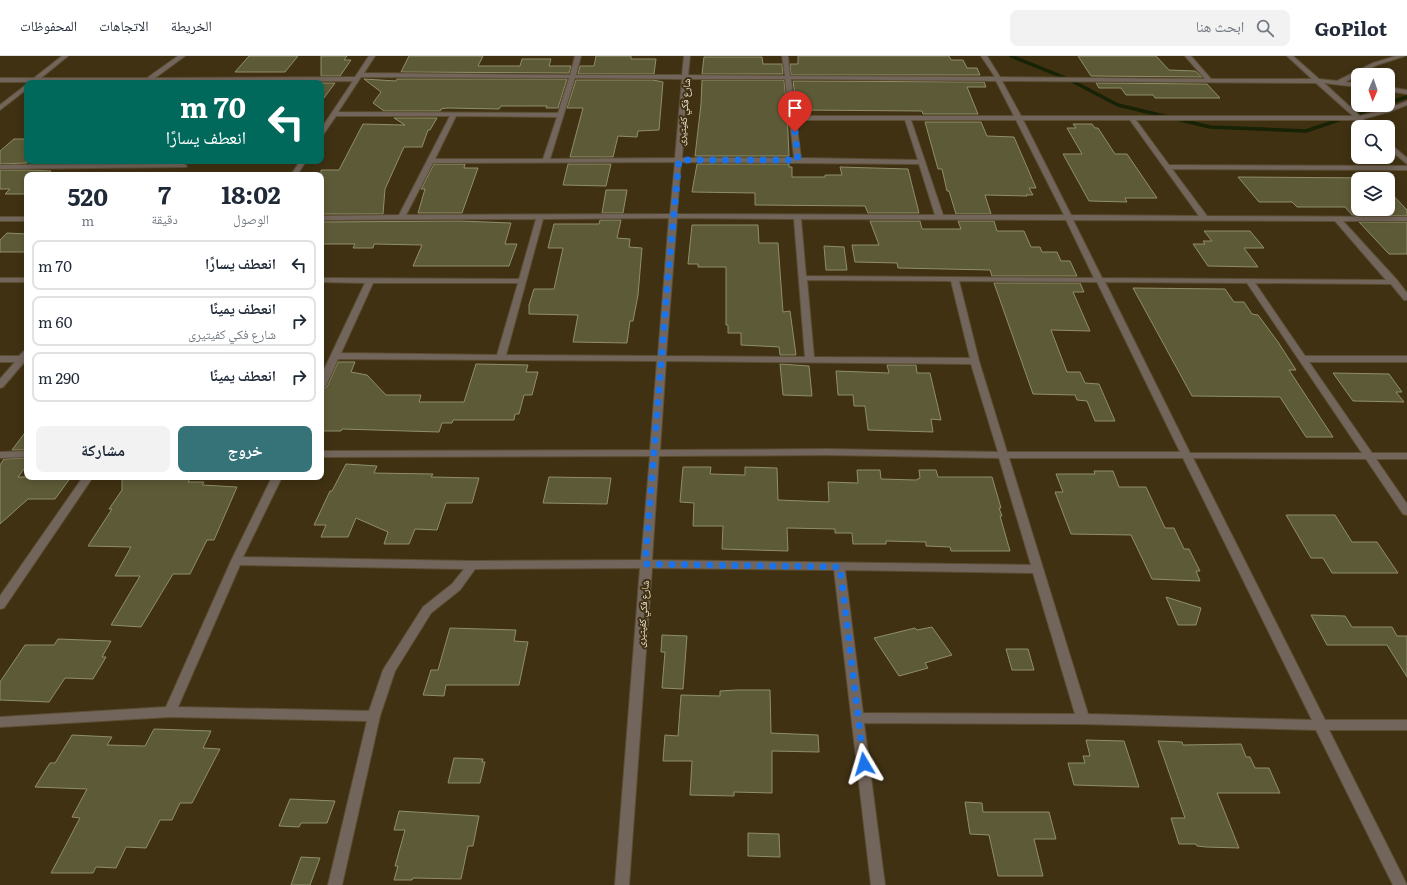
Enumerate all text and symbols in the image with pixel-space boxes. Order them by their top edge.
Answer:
search box [1010,10,1290,46]
text: ابحث هنا [1196,14,1244,37]
text: GoPilot [1314,14,1387,42]
text: المحفوظات [20,15,77,35]
text: الاتجاهات [99,15,149,35]
text: الخريطة [171,15,212,35]
icon: search [1254,17,1276,39]
north arrow [1351,68,1395,112]
map controls [1351,68,1395,216]
street label: شارع فكي كفيتيرى [673,77,695,147]
text: 70 m [180,85,246,127]
pin [778,91,812,132]
icon: left [260,96,312,148]
icon: arrive [784,97,806,119]
button: search [1351,120,1395,164]
text: انعطف يسارًا [166,123,246,150]
button: layers [1351,172,1395,216]
text: 7 [158,176,171,211]
text: 18:02 [221,176,281,211]
text: 520 [67,178,108,213]
text: دقيقة [151,209,178,228]
text: الوصول [233,209,269,228]
text: m [81,211,94,230]
text: انعطف يسارًا [205,251,276,274]
text: 70 m [38,254,72,277]
icon: left [288,254,310,276]
text: انعطف يمينًا [209,296,276,319]
text: 60 m [38,310,72,333]
icon: right [288,310,310,332]
text: شارع فكي كفيتيرى [188,324,276,343]
text: انعطف يمينًا [209,363,276,386]
text: 290 m [38,366,80,389]
icon: right [288,366,310,388]
button: مشاركة [36,426,170,472]
button: خروج [178,426,312,472]
street label: شارع فكي كفيتيرى [632,579,653,648]
position arrow [843,743,885,785]

